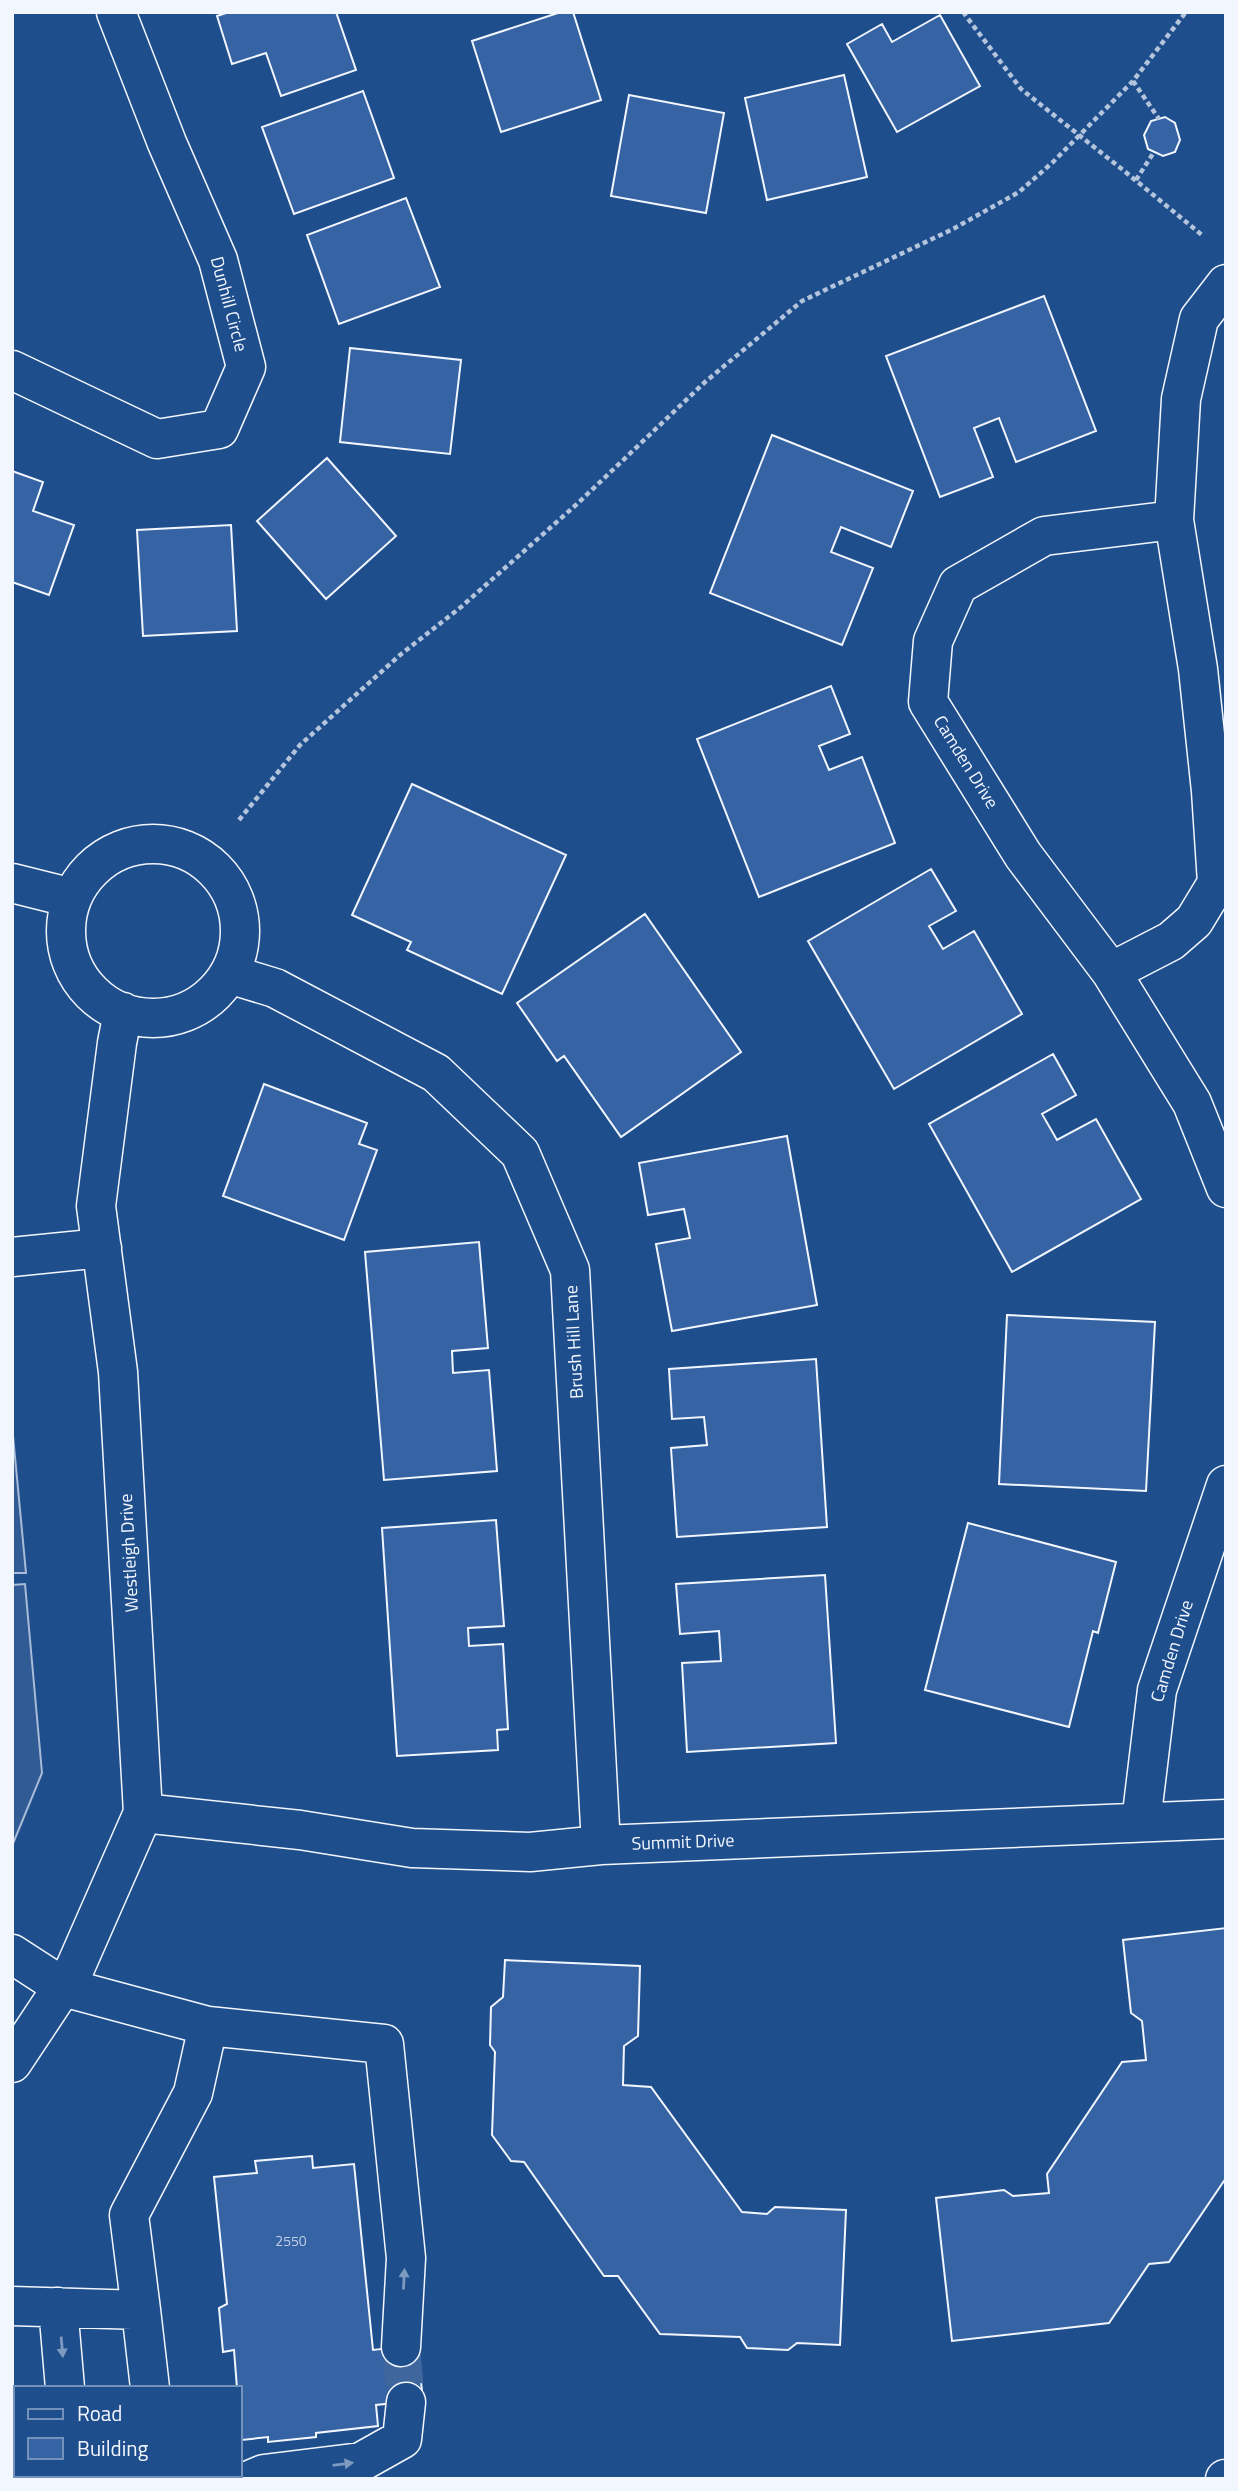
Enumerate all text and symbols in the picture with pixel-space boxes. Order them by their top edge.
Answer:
street label: Dunhill Circle [204,253,255,355]
street label: Camden Drive [927,710,1006,814]
street label: Brush Hill Lane [557,1285,590,1399]
street label: Westleigh Drive [112,1493,145,1613]
street label: Camden Drive [1143,1596,1200,1705]
street label: Summit Drive [631,1826,735,1857]
house number: 2550 [275,2230,307,2251]
one-way arrow [399,2267,410,2289]
one-way arrow [57,2337,68,2359]
legend [14,2386,242,2477]
text: Road [77,2397,122,2429]
text: Building [77,2432,149,2464]
one-way arrow [332,2459,354,2470]

